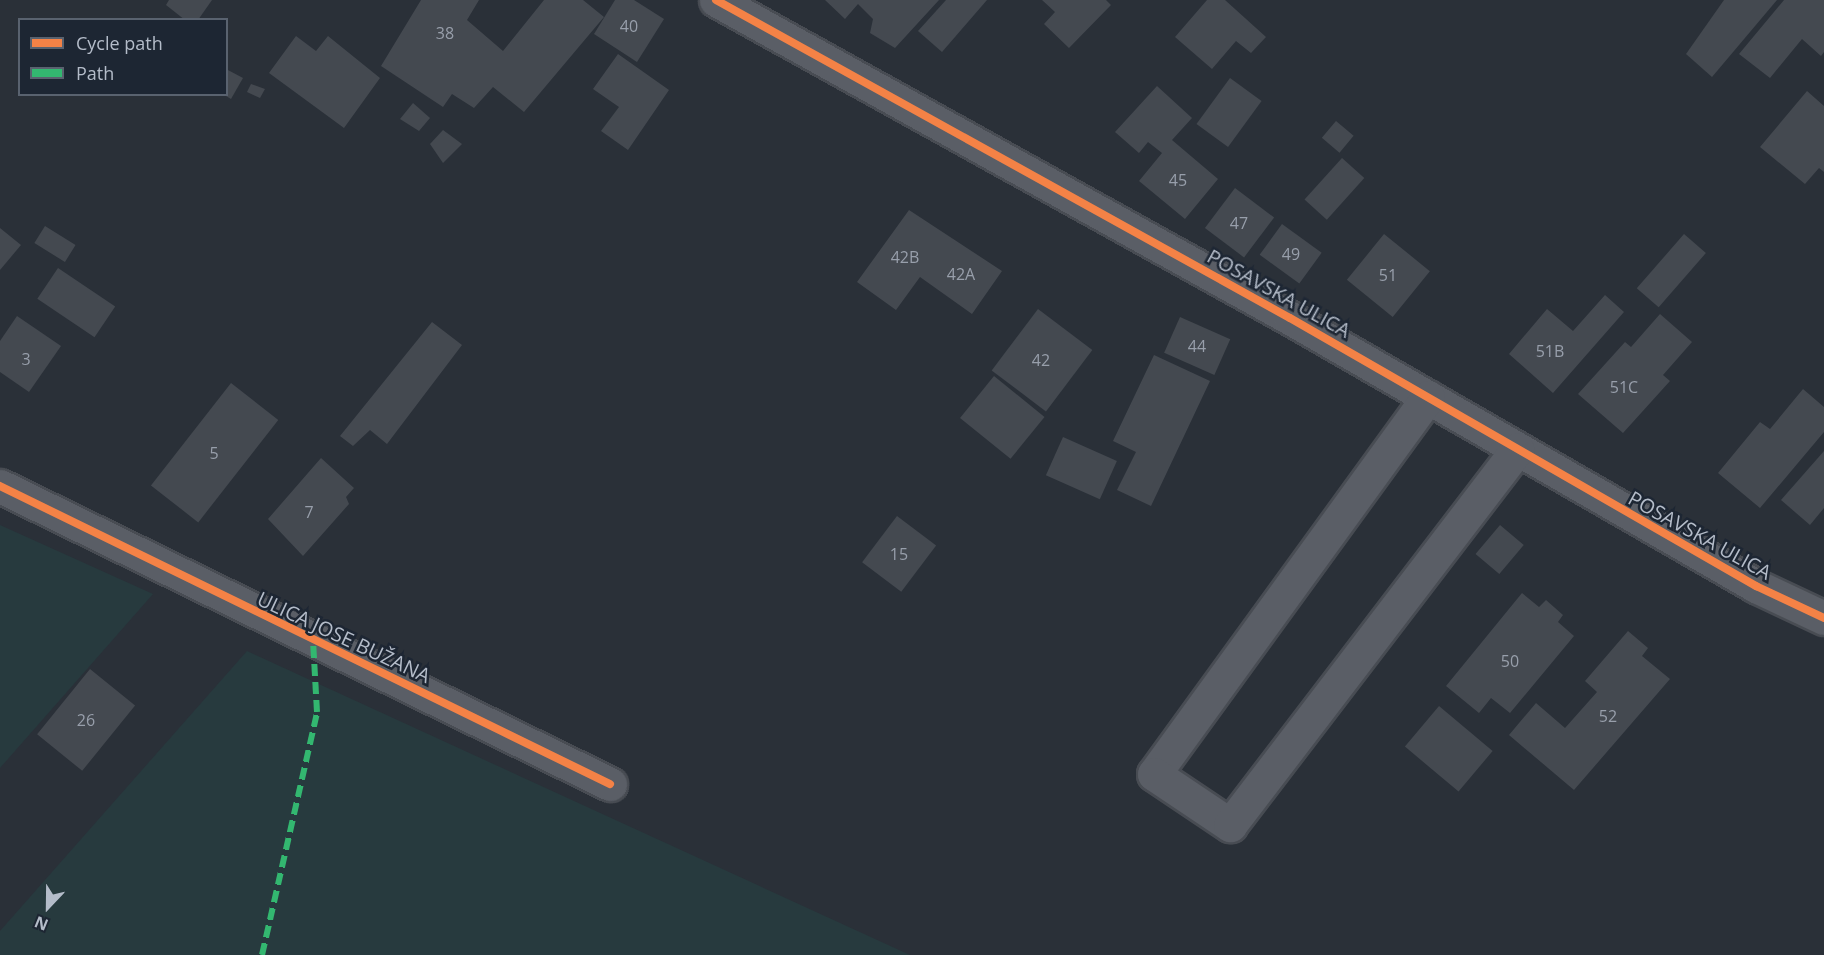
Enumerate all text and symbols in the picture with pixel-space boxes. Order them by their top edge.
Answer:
house number: 40 [620,16,638,36]
legend [18,18,228,96]
house number: 38 [436,23,454,43]
text: Cycle path [76,31,163,55]
text: Path [76,61,114,85]
house number: 45 [1169,170,1187,190]
house number: 47 [1230,213,1248,233]
street label: POSAVSKA ULICA [1203,244,1355,342]
house number: 49 [1282,244,1300,264]
house number: 42B [891,247,919,267]
house number: 42A [947,264,975,284]
house number: 51 [1379,265,1397,285]
house number: 44 [1188,336,1206,356]
house number: 51B [1536,341,1564,361]
house number: 3 [21,349,31,369]
house number: 42 [1032,350,1050,370]
house number: 51C [1610,377,1638,397]
house number: 5 [209,443,219,463]
street label: POSAVSKA ULICA [1624,486,1776,584]
house number: 7 [304,502,314,522]
house number: 15 [890,544,908,564]
street label: ULICA JOSE BUŽANA [253,586,435,688]
house number: 50 [1501,651,1519,671]
house number: 52 [1599,706,1617,726]
house number: 26 [77,710,95,730]
north arrow [18,877,78,937]
text: N [31,911,51,936]

